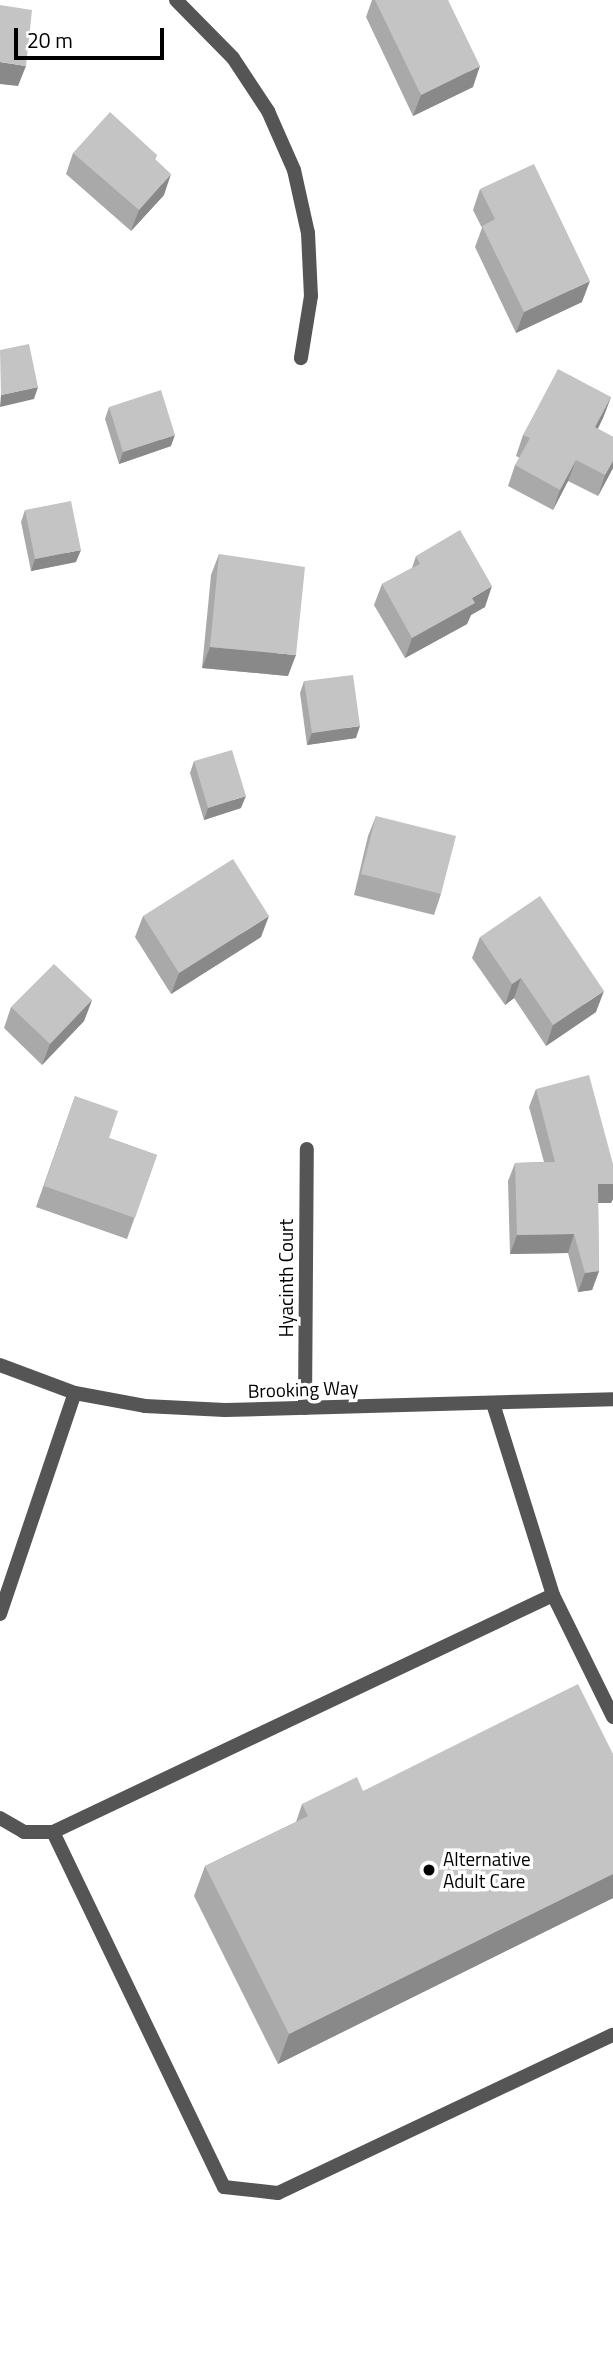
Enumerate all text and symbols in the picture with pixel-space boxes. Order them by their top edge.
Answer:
scale bar [18,14,168,58]
text: 20 m [27,24,73,56]
street label: Hyacinth Court [275,1219,297,1337]
street label: Brooking Way [247,1376,359,1402]
place label: Alternative Adult Care [443,1848,531,1892]
marker: Alternative Adult Care [421,1862,437,1878]

